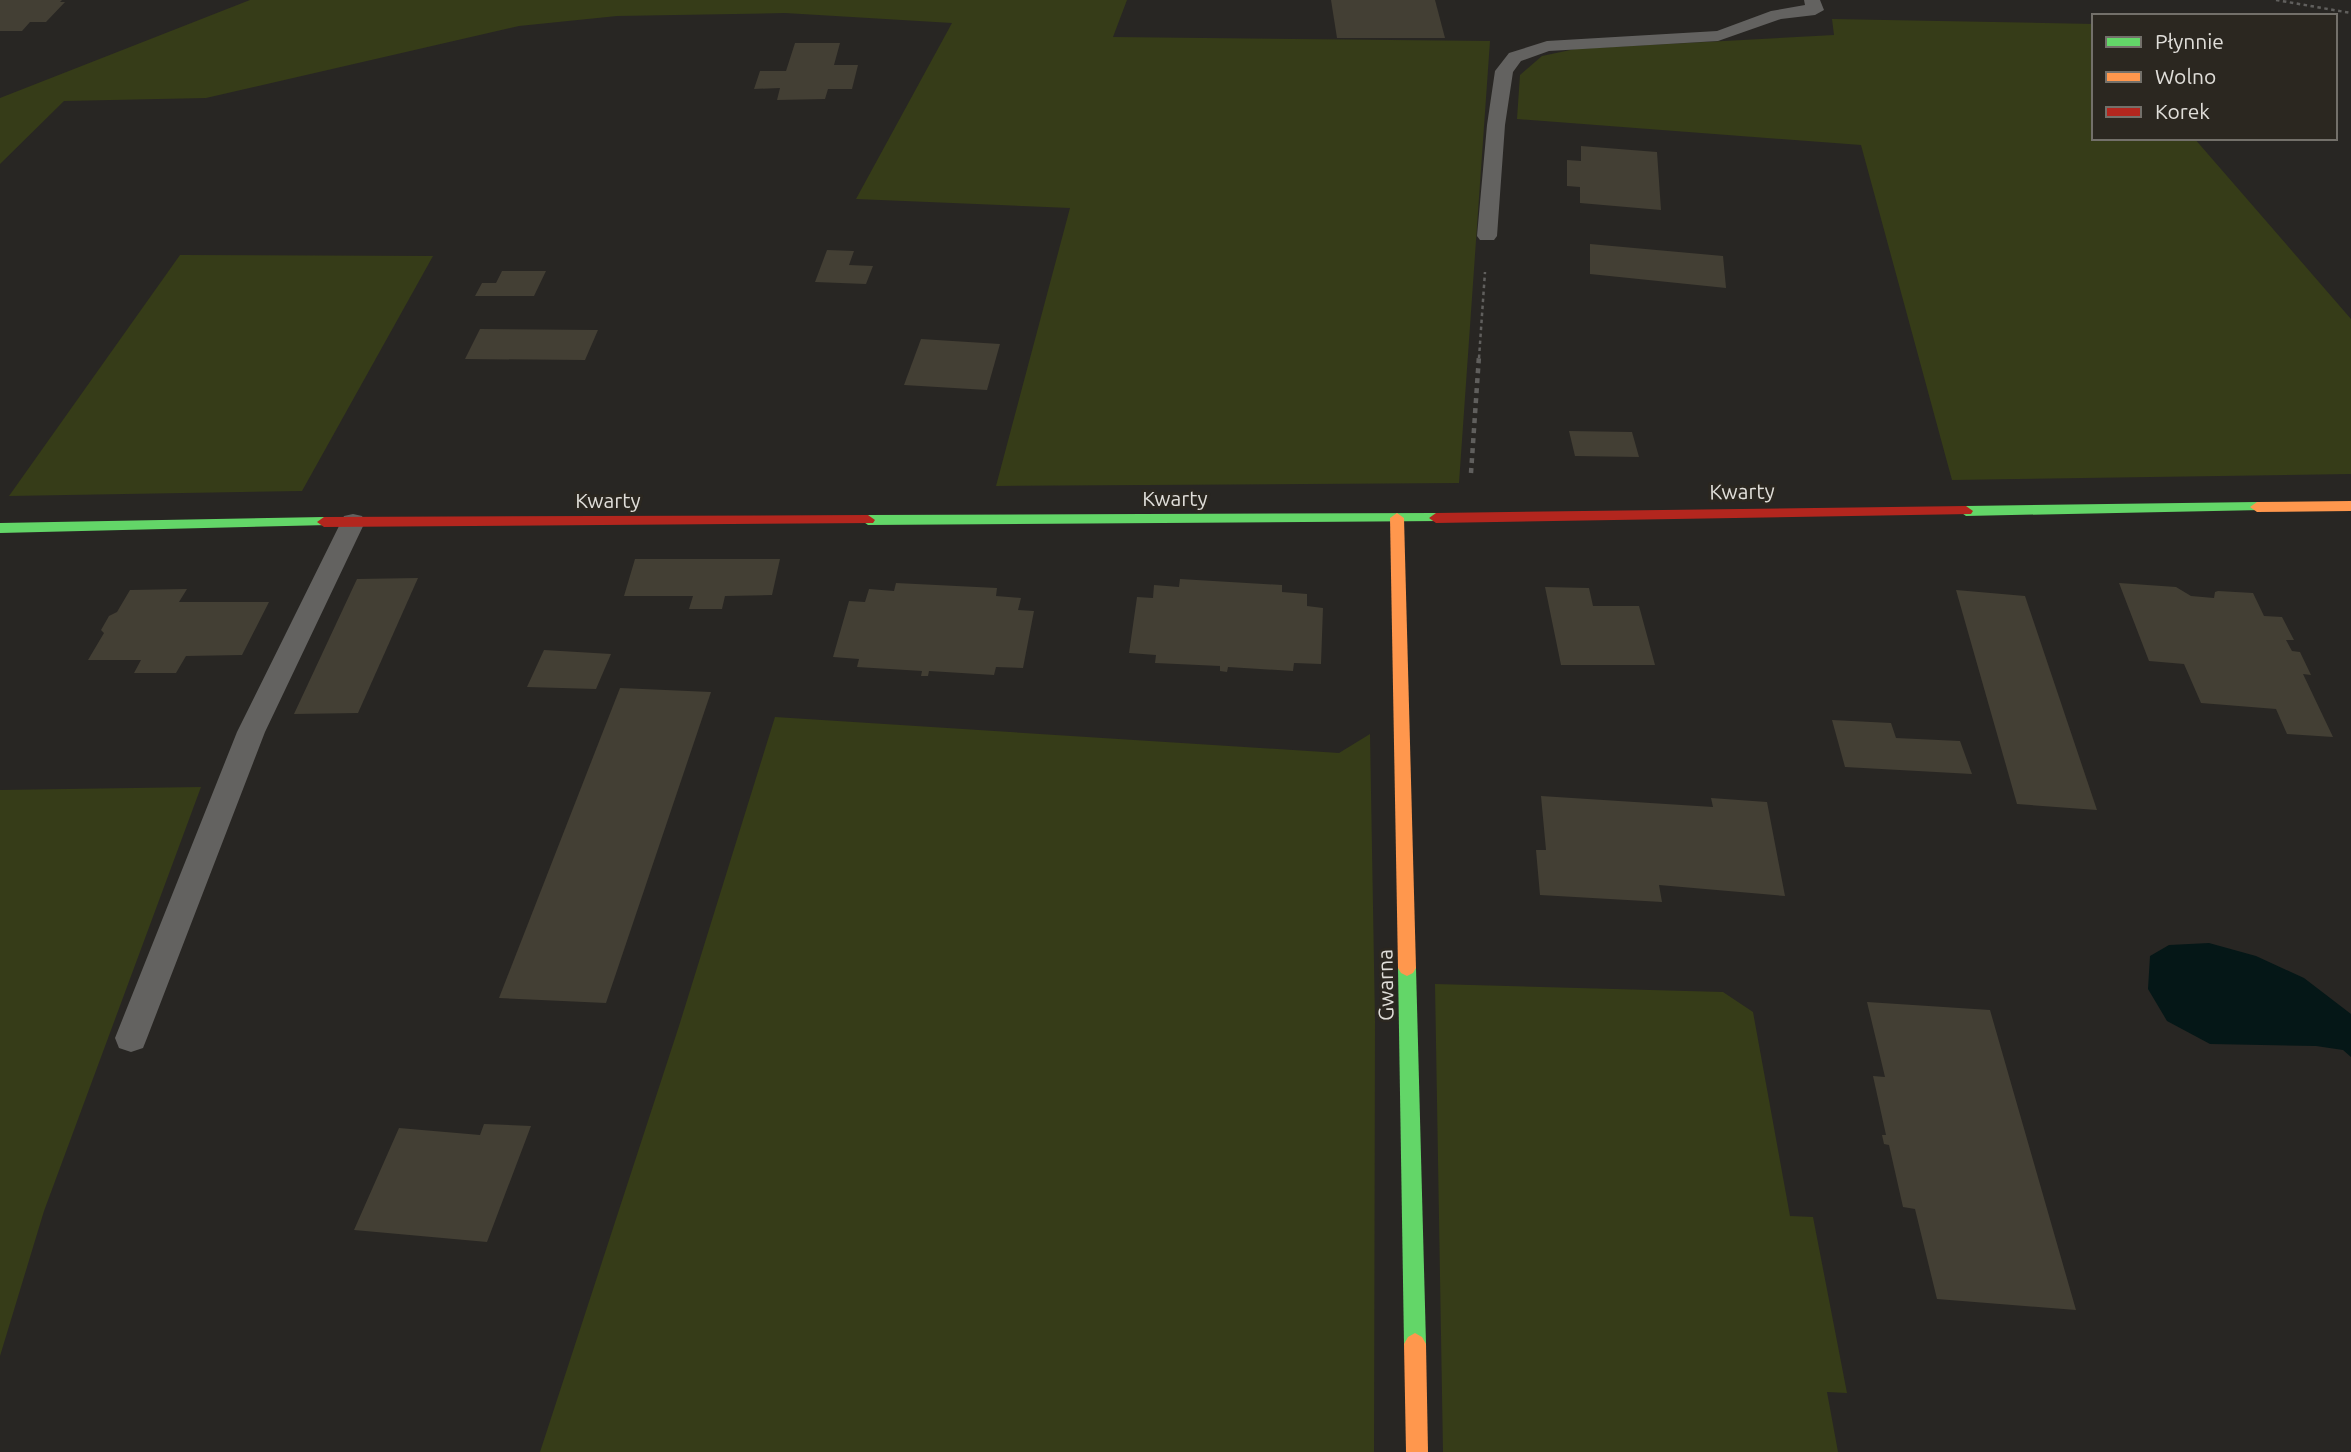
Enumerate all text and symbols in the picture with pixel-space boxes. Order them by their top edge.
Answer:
legend [2092,14,2337,140]
text: Płynnie [2155,29,2224,53]
text: Wolno [2155,64,2216,88]
text: Korek [2155,99,2210,123]
street label: Kwarty [1709,478,1775,504]
street label: Kwarty [1142,486,1208,510]
street label: Kwarty [575,488,641,512]
street label: Gwarna [1372,949,1398,1021]

